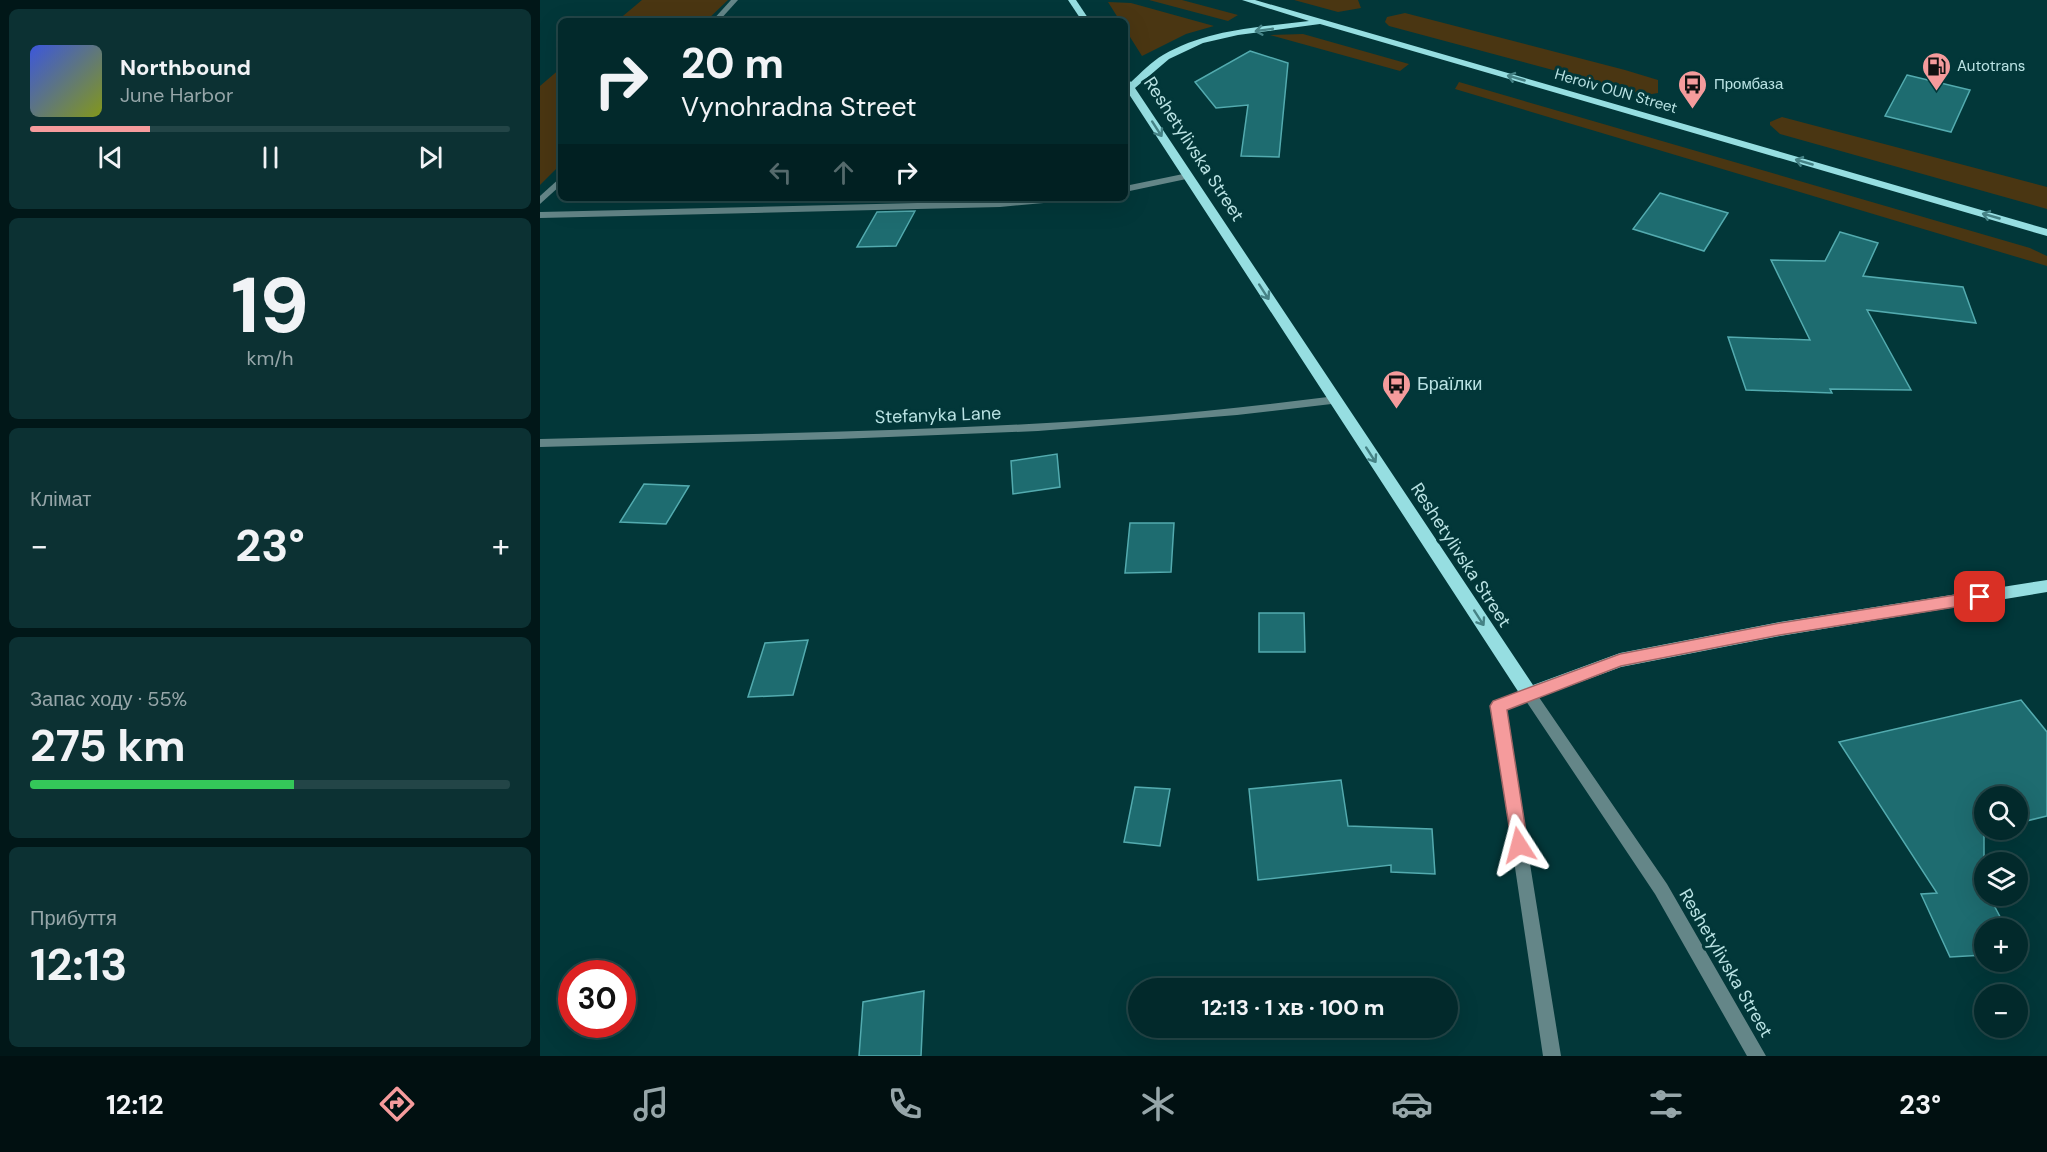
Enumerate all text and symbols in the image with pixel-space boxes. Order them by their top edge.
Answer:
one-way arrow [1254,24,1274,35]
text: 20 m [681,36,784,91]
icon: right [582,42,660,120]
fuel station icon: Autotrans [1920,50,1952,92]
text: Northbound [120,53,251,82]
place label: Autotrans [1957,56,2025,76]
street label: Heroiv OUN Street [1552,64,1680,118]
bus stop icon: Промбаза [1677,68,1709,110]
street label: Reshetylivska Street [1138,72,1250,226]
one-way arrow [1507,72,1526,83]
place label: Промбаза [1714,74,1784,94]
text: June Harbor [120,82,233,108]
text: Vynohradna Street [681,89,917,124]
one-way arrow [1151,120,1163,137]
icon: previous [94,141,127,174]
icon: pause [254,141,287,174]
icon: next [414,141,447,174]
icon: left [764,156,797,189]
icon: ahead [827,156,860,189]
icon: right [890,156,923,189]
one-way arrow [1795,156,1814,167]
one-way arrow [1982,210,2001,221]
text: 19 [231,255,309,356]
one-way arrow [1259,283,1271,300]
text: km/h [246,345,294,371]
bus stop icon: Браїлки [1380,368,1412,410]
place label: Браїлки [1417,372,1482,396]
street label: Stefanyka Lane [874,401,1002,429]
one-way arrow [1366,446,1378,463]
street label: Reshetylivska Street [1405,478,1517,632]
text: Клімат [30,486,91,512]
text: 23° [235,516,305,575]
text: − [30,524,48,567]
text: + [492,524,510,567]
pin [1954,571,2005,622]
icon: arrive [1963,580,1996,613]
one-way arrow [1473,609,1485,625]
text: Запас ходу · 55% [30,686,187,712]
text: 275 km [30,716,186,775]
map controls [1974,786,2028,1038]
button: search [1974,786,2028,840]
position arrow [1487,813,1551,877]
button: layers [1974,852,2028,906]
street label: Reshetylivska Street [1674,884,1778,1042]
text: Прибуття [30,905,117,931]
button: + [1974,918,2028,972]
text: 12:13 [30,935,127,994]
speed limit sign: 30 [558,960,636,1038]
button: − [1974,984,2028,1038]
text: 12:13 · 1 хв · 100 m [1201,993,1385,1022]
icon: directions [376,1083,418,1125]
icon: music [630,1083,672,1125]
icon: phone [884,1083,926,1125]
icon: climate [1137,1083,1179,1125]
icon: car [1391,1083,1433,1125]
icon: filters [1645,1083,1687,1125]
text: 12:12 [106,1087,164,1122]
text: 23° [1899,1087,1941,1122]

